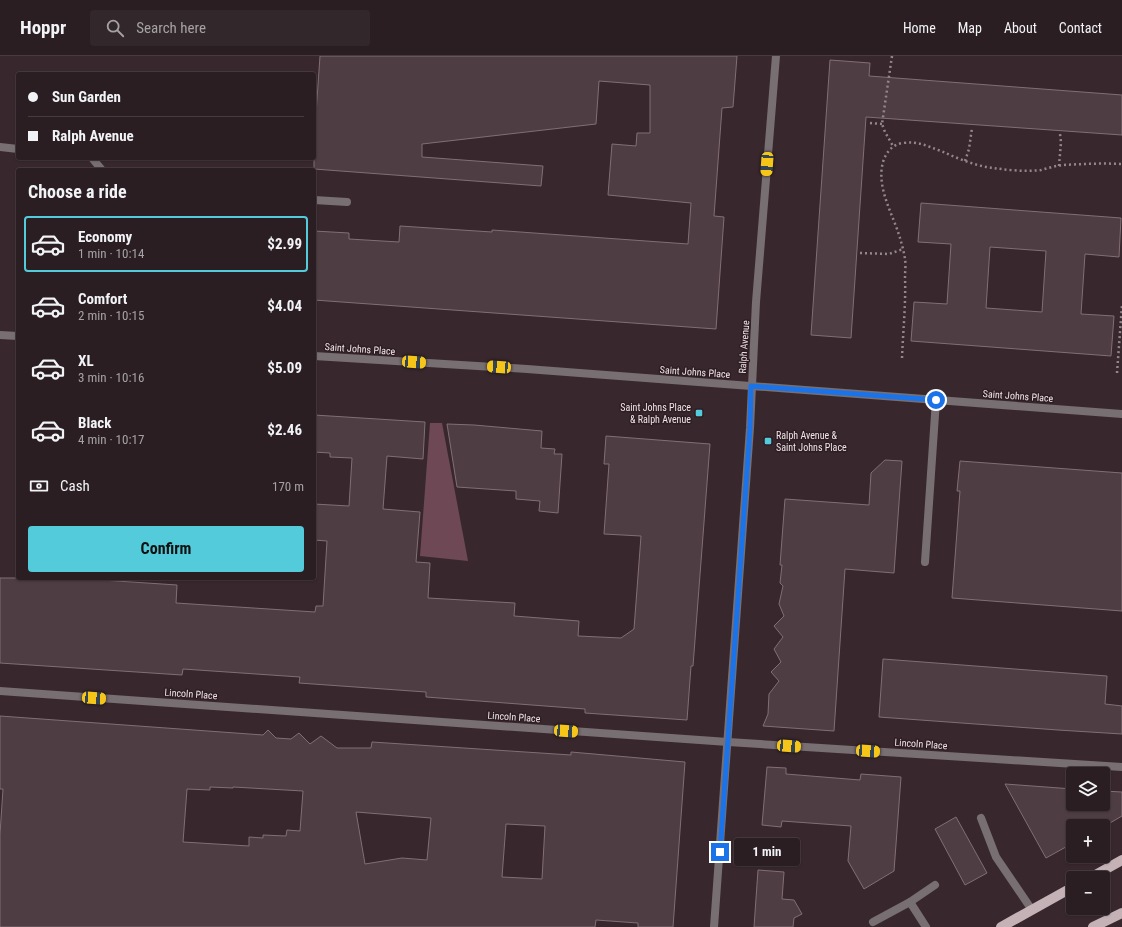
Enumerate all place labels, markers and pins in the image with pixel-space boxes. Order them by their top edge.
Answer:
place label: Saint Johns Place & Ralph Avenue [620,402,691,425]
marker: Saint Johns Place & Ralph Avenue [694,408,704,418]
place label: Ralph Avenue & Saint Johns Place [776,430,847,453]
marker: Ralph Avenue & Saint Johns Place [763,436,773,446]

